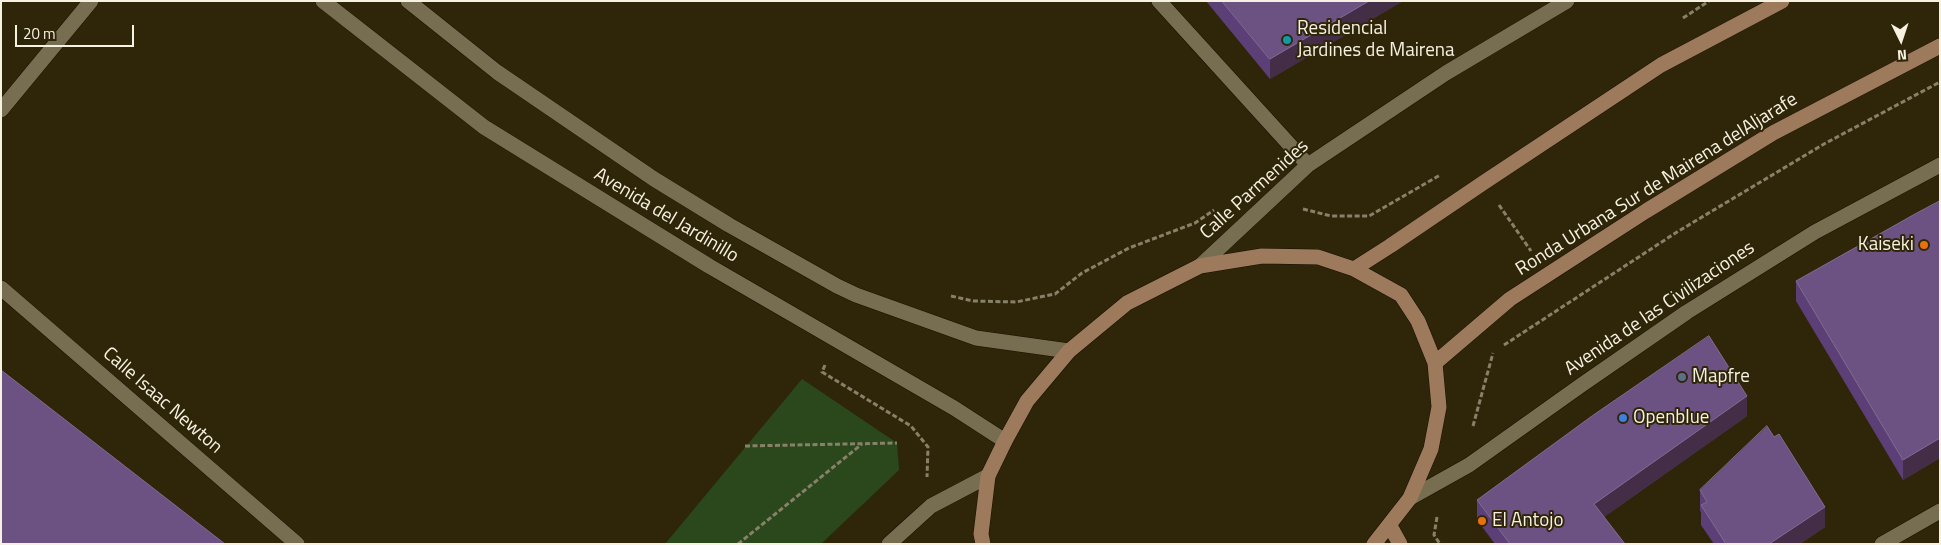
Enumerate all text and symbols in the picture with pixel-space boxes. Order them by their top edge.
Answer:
scale bar [18,15,136,47]
north arrow [1876,15,1926,65]
place label: Residencial Jardines de Mairena [1297,18,1455,62]
text: 20 m [23,22,56,45]
marker: Residencial Jardines de Mairena [1281,34,1293,46]
text: N [1897,45,1908,66]
street label: Ronda Urbana Sur de Mairena delAljarafe [1512,89,1802,281]
street label: Calle Parmenides [1196,135,1314,245]
street label: Avenida del Jardinillo [590,164,742,268]
place label: Kaiseki [1858,234,1914,256]
street label: Avenida de las Civilizaciones [1561,237,1759,381]
marker: Kaiseki [1918,239,1930,251]
street label: Calle Isaac Newton [98,343,226,459]
place label: Mapfre [1692,366,1750,388]
marker: Mapfre [1676,371,1688,383]
place label: Openblue [1633,407,1709,429]
marker: Openblue [1617,412,1629,424]
place label: El Antojo [1492,510,1563,532]
marker: El Antojo [1476,515,1488,527]

